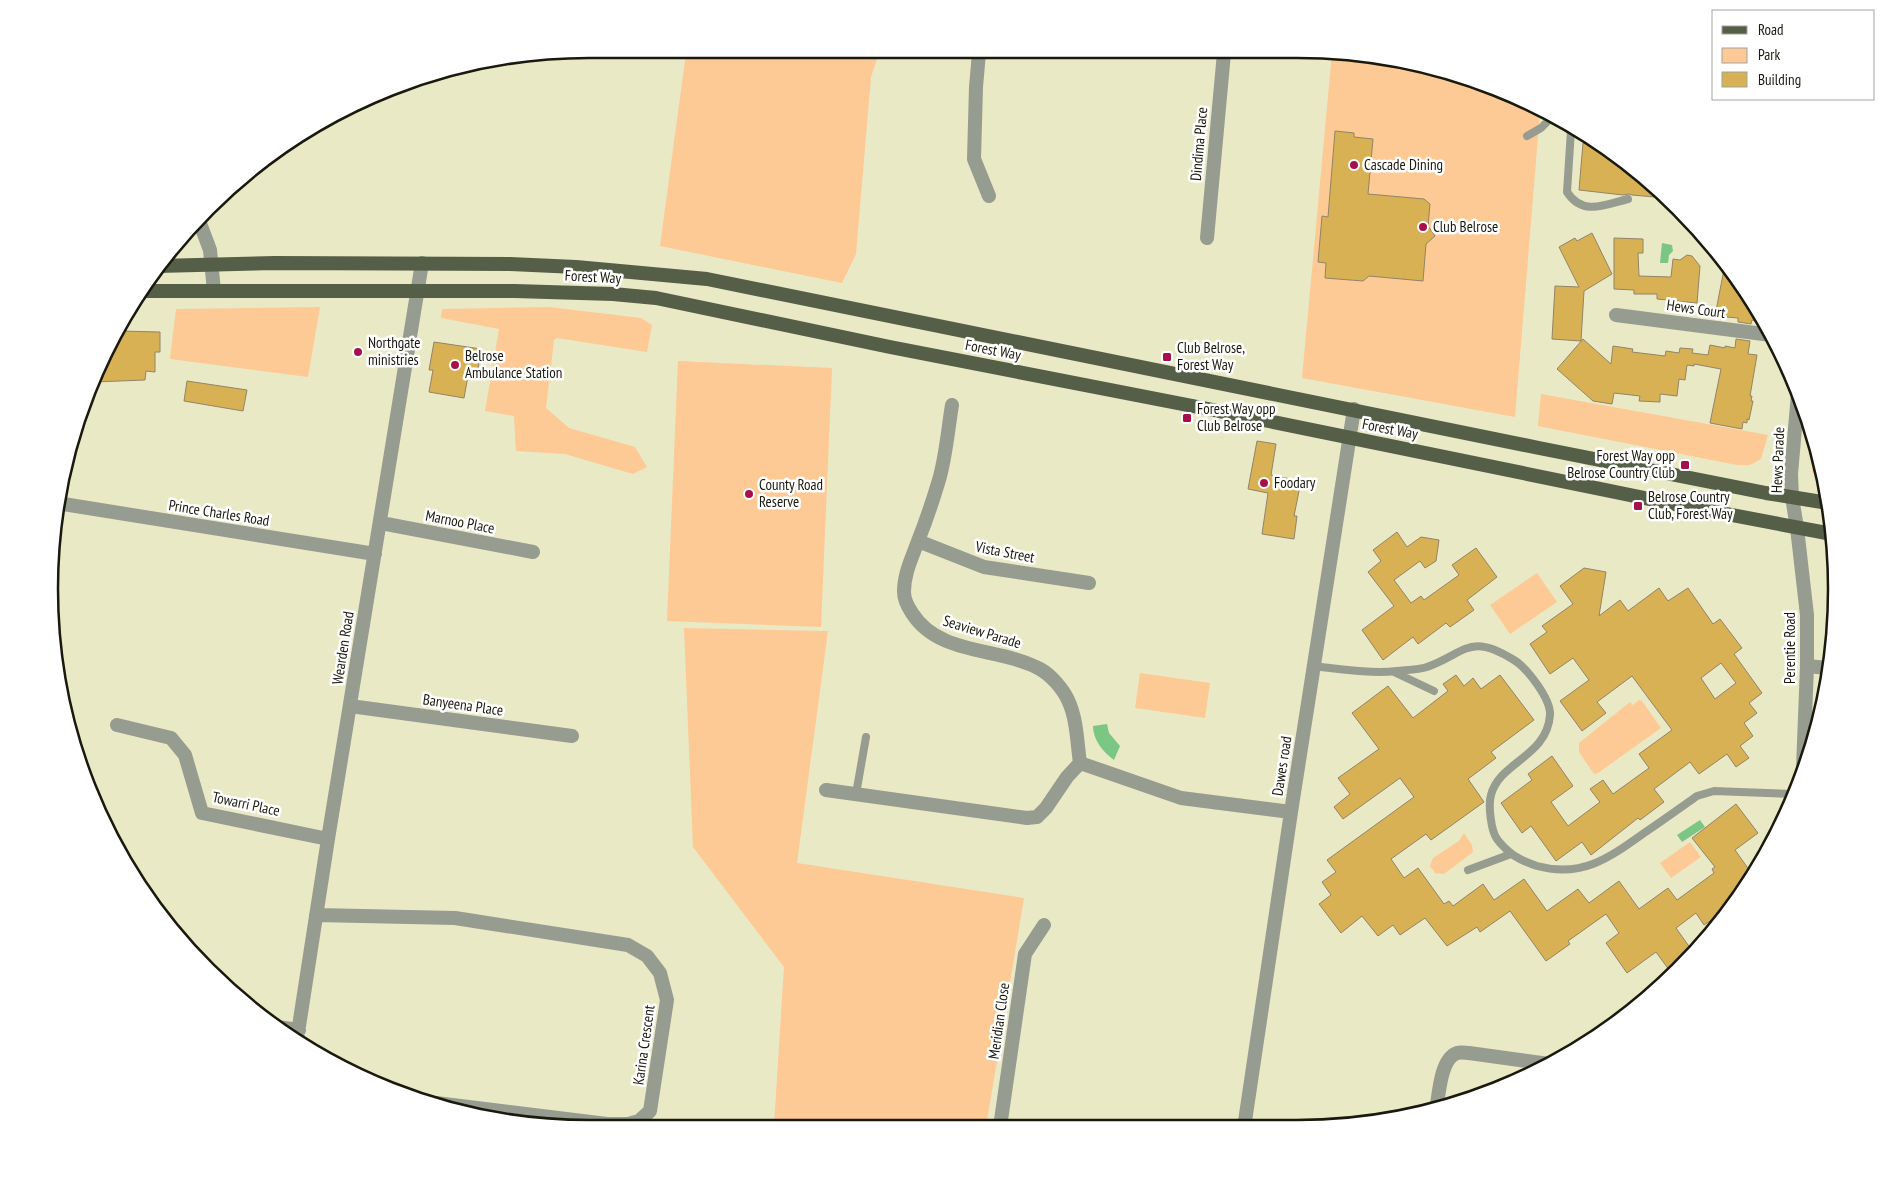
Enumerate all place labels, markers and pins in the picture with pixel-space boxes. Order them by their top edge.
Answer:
place label: Cascade Dining [1364,155,1443,174]
marker: Cascade Dining [1348,159,1360,171]
place label: Club Belrose [1433,217,1498,236]
marker: Club Belrose [1417,221,1429,233]
place label: Northgate ministries [368,333,420,369]
place label: Club Belrose, Forest Way [1177,338,1245,374]
marker: Northgate ministries [352,346,364,358]
place label: Belrose Ambulance Station [465,346,562,382]
marker: Club Belrose, Forest Way [1161,351,1173,363]
marker: Belrose Ambulance Station [449,359,461,371]
place label: Forest Way opp Club Belrose [1197,399,1276,435]
marker: Forest Way opp Club Belrose [1181,412,1193,424]
place label: Forest Way opp Belrose Country Club [1567,446,1675,482]
marker: Forest Way opp Belrose Country Club [1679,459,1691,471]
place label: Foodary [1274,473,1316,492]
place label: County Road Reserve [759,475,823,511]
marker: Foodary [1258,477,1270,489]
place label: Belrose Country Club, Forest Way [1648,487,1733,523]
marker: County Road Reserve [743,488,755,500]
marker: Belrose Country Club, Forest Way [1632,500,1644,512]

